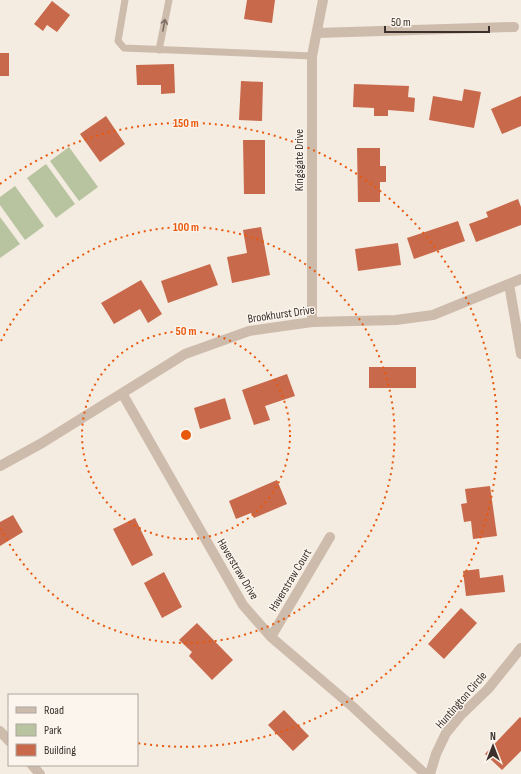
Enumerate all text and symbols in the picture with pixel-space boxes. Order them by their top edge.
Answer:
scale bar [385,8,489,34]
text: 50 m [391,15,411,30]
one-way arrow [160,19,168,32]
text: 150 m [173,116,199,131]
street label: Kingsgate Drive [292,129,307,191]
text: 100 m [173,220,199,235]
street label: Brookhurst Drive [247,302,316,327]
text: 50 m [176,324,196,339]
centre of rings [179,428,193,442]
street label: Haverstraw Drive [213,536,262,603]
street label: Haverstraw Court [266,546,315,614]
street label: Huntington Circle [432,669,490,732]
legend [8,694,138,766]
text: Road [44,703,64,718]
text: Park [44,723,62,738]
north arrow [473,726,513,766]
text: N [490,730,496,743]
text: Building [44,743,76,758]

